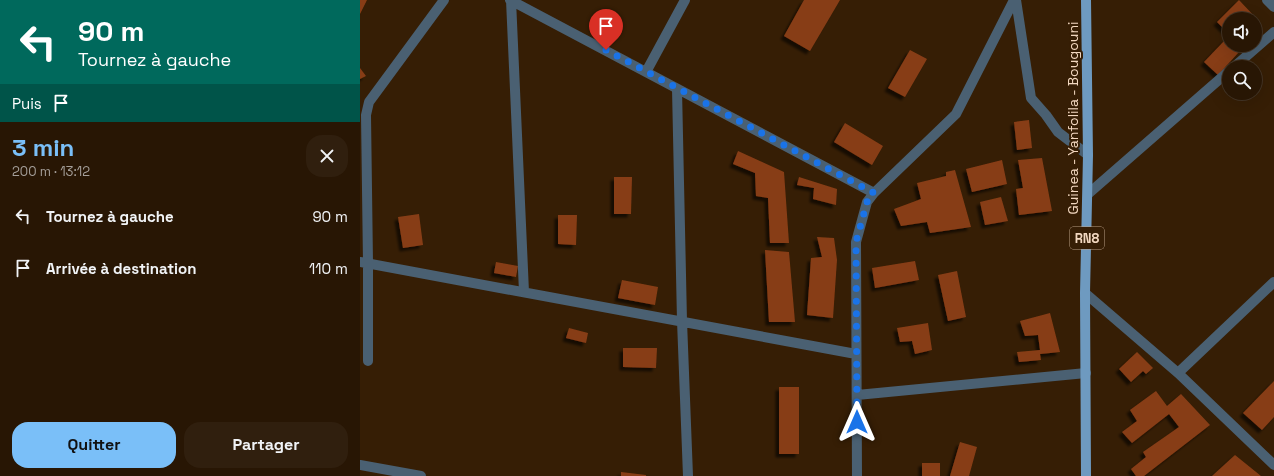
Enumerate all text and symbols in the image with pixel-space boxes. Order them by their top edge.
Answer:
pin [589,9,623,50]
map controls [1222,12,1262,100]
button: sound [1222,12,1262,52]
text: 90 m [78,13,144,49]
icon: arrive [595,15,617,37]
icon: left [12,16,64,68]
street label: Guinea - Yanfolila - Bougouni [1064,22,1082,214]
text: Tournez à gauche [78,48,231,71]
button: search [1222,60,1262,100]
icon: arrive [50,92,72,114]
text: Puis [12,94,42,113]
text: 3 min [12,132,74,163]
button: close [306,135,348,177]
text: 200 m · 13:12 [12,163,90,180]
icon: left [12,205,34,227]
text: Tournez à gauche [46,207,174,226]
text: 90 m [312,207,348,226]
road number: RN8 [1070,227,1104,249]
icon: arrive [12,257,34,279]
text: Arrivée à destination [46,259,196,278]
text: 110 m [309,259,348,278]
position arrow [836,401,878,443]
button: Quitter [12,422,176,468]
button: Partager [184,422,348,468]

